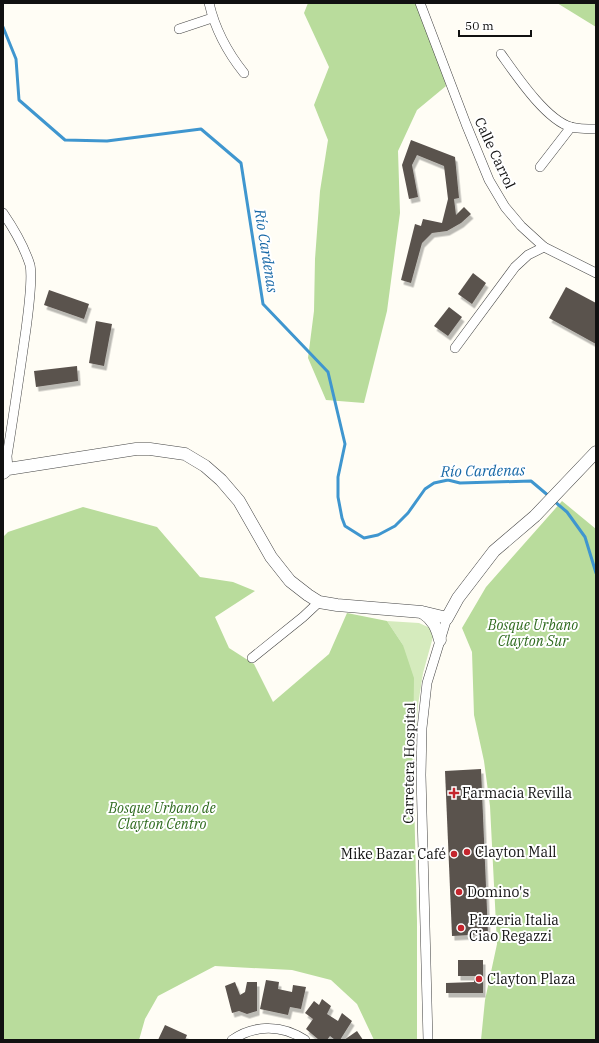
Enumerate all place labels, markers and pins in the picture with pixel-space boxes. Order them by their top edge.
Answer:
place label: Farmacia Revilla [462,784,573,802]
marker: Farmacia Revilla [449,788,459,798]
place label: Clayton Mall [475,843,557,861]
place label: Mike Bazar Café [341,845,446,863]
marker: Clayton Mall [462,847,472,857]
marker: Mike Bazar Café [449,849,459,859]
place label: Domino's [467,883,529,901]
marker: Domino's [454,887,464,897]
place label: Pizzeria Italia Ciao Regazzi [469,911,559,945]
marker: Pizzeria Italia Ciao Regazzi [456,923,466,933]
place label: Clayton Plaza [487,970,576,988]
marker: Clayton Plaza [474,974,484,984]

